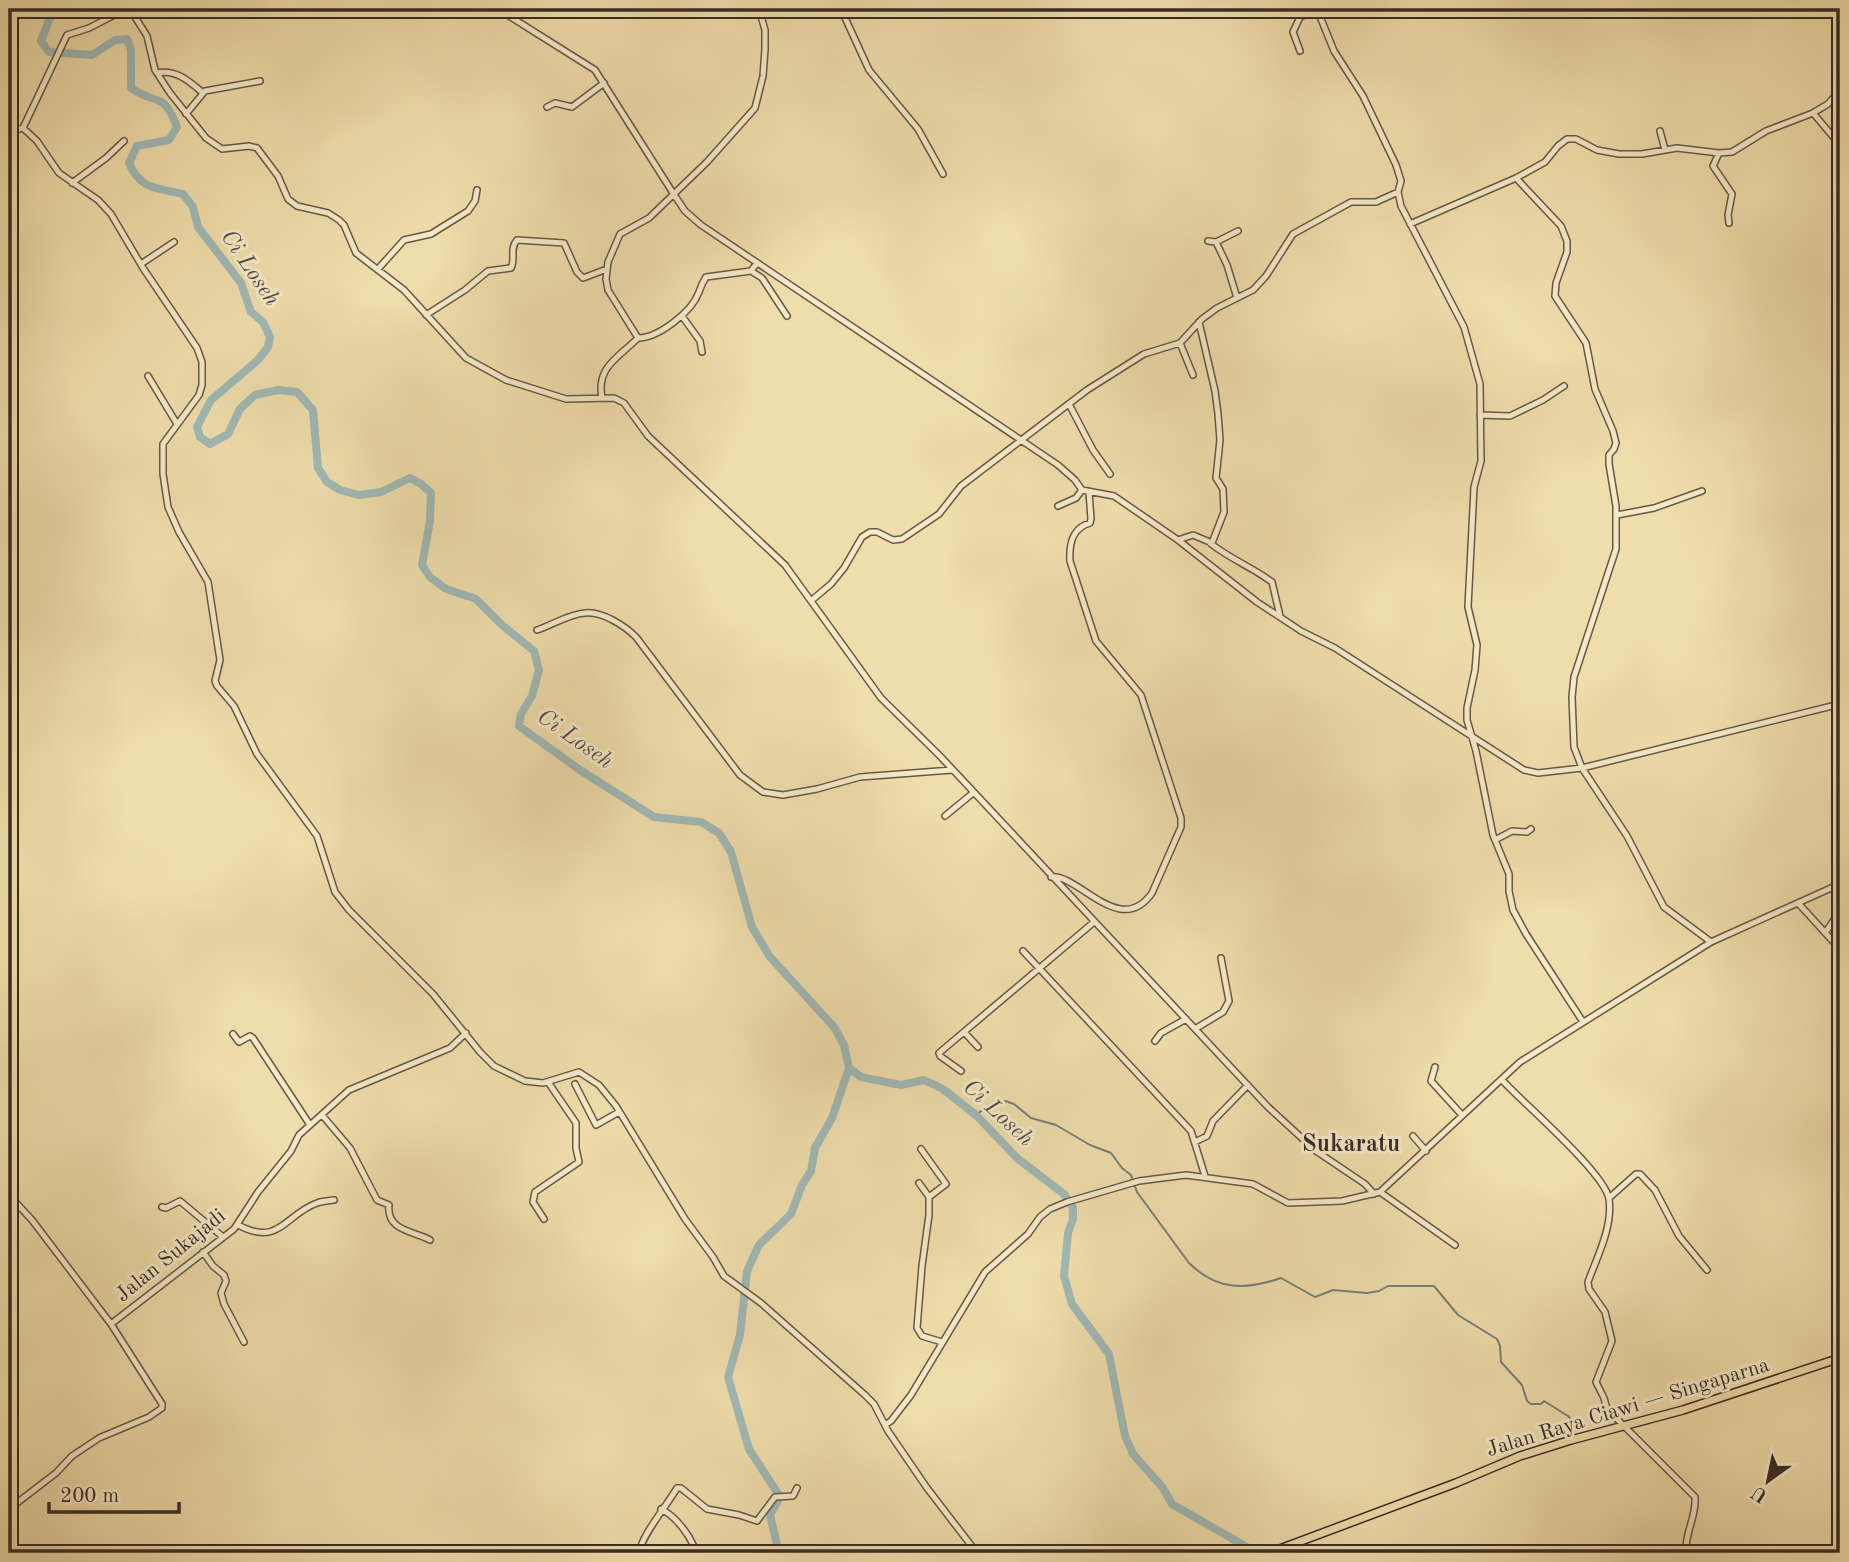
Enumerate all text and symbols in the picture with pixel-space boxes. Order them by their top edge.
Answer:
water label: Ci Loseh [216,226,284,311]
water label: Ci Loseh [533,705,617,773]
water label: Ci Loseh [958,1075,1038,1151]
district label: Sukaratu [1302,1133,1400,1157]
street label: Jalan Sukajadi [112,1206,230,1306]
street label: Jalan Raya Ciawi — Singaparna [1484,1355,1772,1461]
north arrow [1734,1446,1804,1516]
scale bar [49,1471,178,1515]
text: U [1749,1481,1772,1505]
text: 200 m [60,1486,119,1507]

